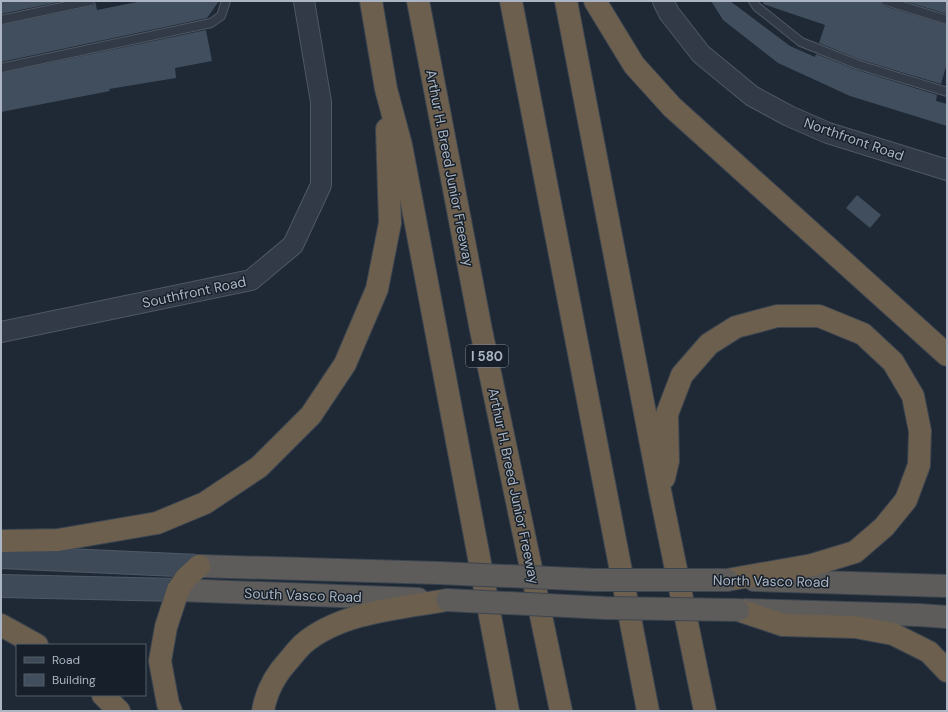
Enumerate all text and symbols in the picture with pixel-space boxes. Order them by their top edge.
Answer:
street label: Arthur H. Breed Junior Freeway [422,68,478,268]
street label: Northfront Road [802,113,906,165]
street label: Southfront Road [140,272,248,312]
road number: I 580 [466,345,508,367]
street label: Arthur H. Breed Junior Freeway [484,386,544,586]
street label: North Vasco Road [713,571,829,591]
street label: South Vasco Road [244,584,362,606]
legend [16,644,146,696]
text: Road [52,652,80,668]
text: Building [52,672,96,688]

